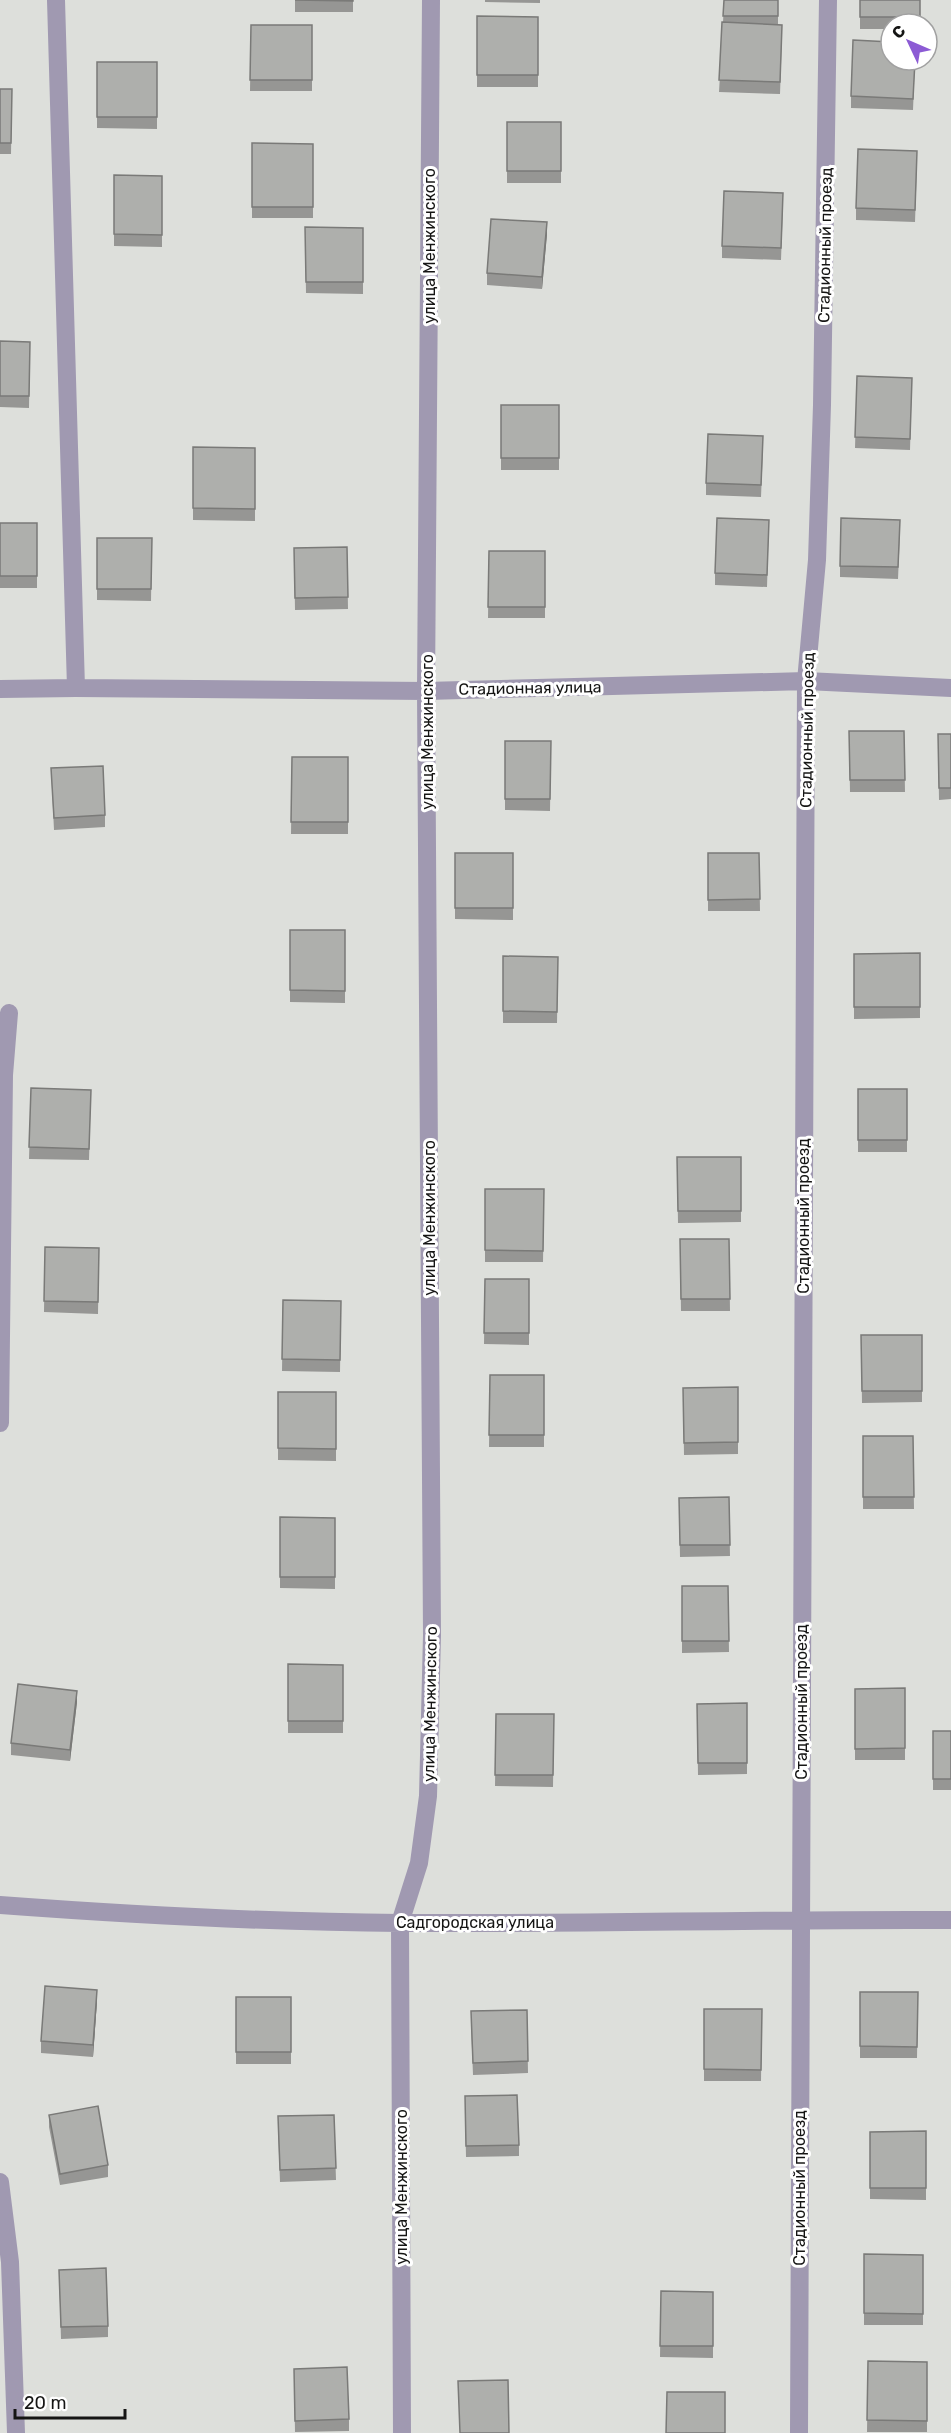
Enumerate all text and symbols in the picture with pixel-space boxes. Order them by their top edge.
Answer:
north arrow [879,12,939,72]
text: С [888,21,909,43]
street label: Стадионный проезд [814,167,836,323]
street label: улица Менжинского [420,168,439,324]
street label: Стадионный проезд [796,652,818,808]
street label: улица Менжинского [418,654,437,810]
street label: Стадионная улица [458,677,602,699]
street label: Стадионный проезд [794,1138,813,1294]
street label: улица Менжинского [420,1140,439,1296]
street label: Стадионный проезд [792,1624,811,1780]
street label: улица Менжинского [419,1626,441,1782]
street label: Садгородская улица [396,1913,554,1932]
street label: улица Менжинского [392,2109,411,2265]
street label: Стадионный проезд [790,2110,809,2266]
scale bar [15,2382,124,2420]
text: 20 m [24,2392,66,2414]

